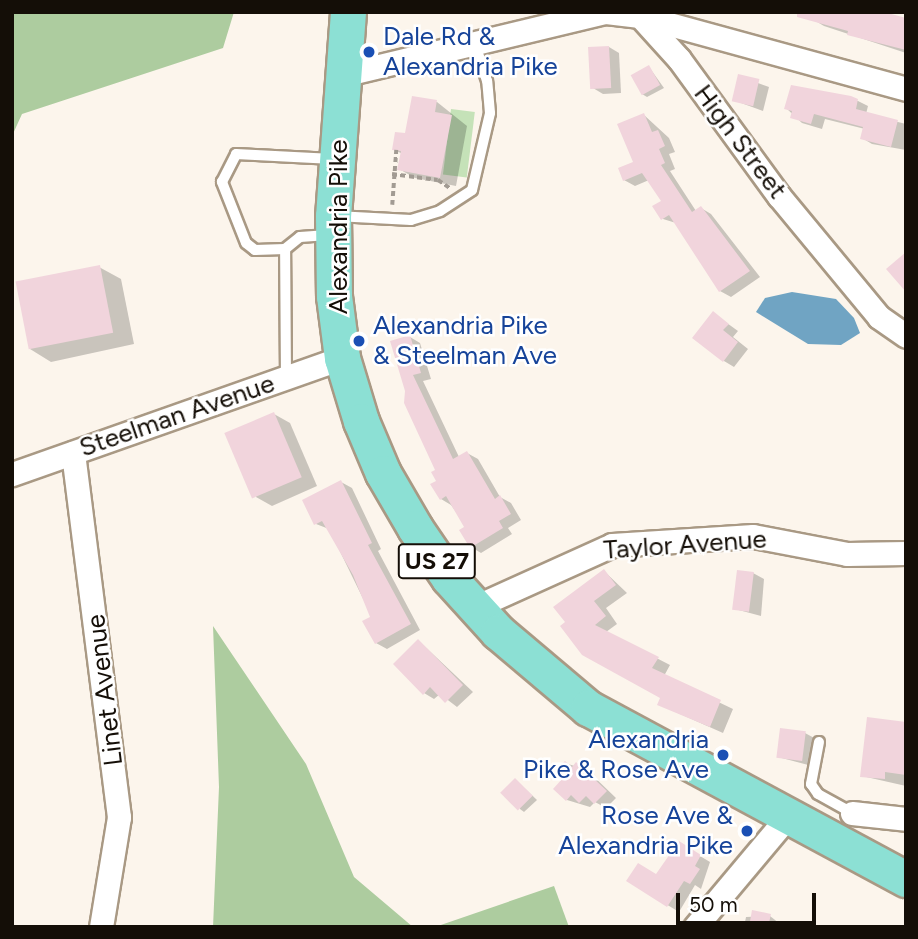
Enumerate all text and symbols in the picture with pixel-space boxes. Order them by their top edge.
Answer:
place label: Dale Rd & Alexandria Pike [383,21,558,82]
marker: Dale Rd & Alexandria Pike [361,44,377,60]
street label: High Street [687,79,793,205]
street label: Alexandria Pike [323,140,355,314]
place label: Alexandria Pike & Steelman Ave [373,310,557,372]
marker: Alexandria Pike & Steelman Ave [351,333,367,349]
street label: Steelman Avenue [75,368,279,464]
street label: Taylor Avenue [602,524,768,566]
road number: US 27 [397,540,477,582]
street label: Linet Avenue [80,612,130,768]
place label: Alexandria Pike & Rose Ave [523,724,709,786]
marker: Alexandria Pike & Rose Ave [715,747,731,763]
place label: Rose Ave & Alexandria Pike [558,800,733,862]
marker: Rose Ave & Alexandria Pike [739,823,755,839]
scale bar [680,880,820,924]
text: 50 m [689,892,738,917]

